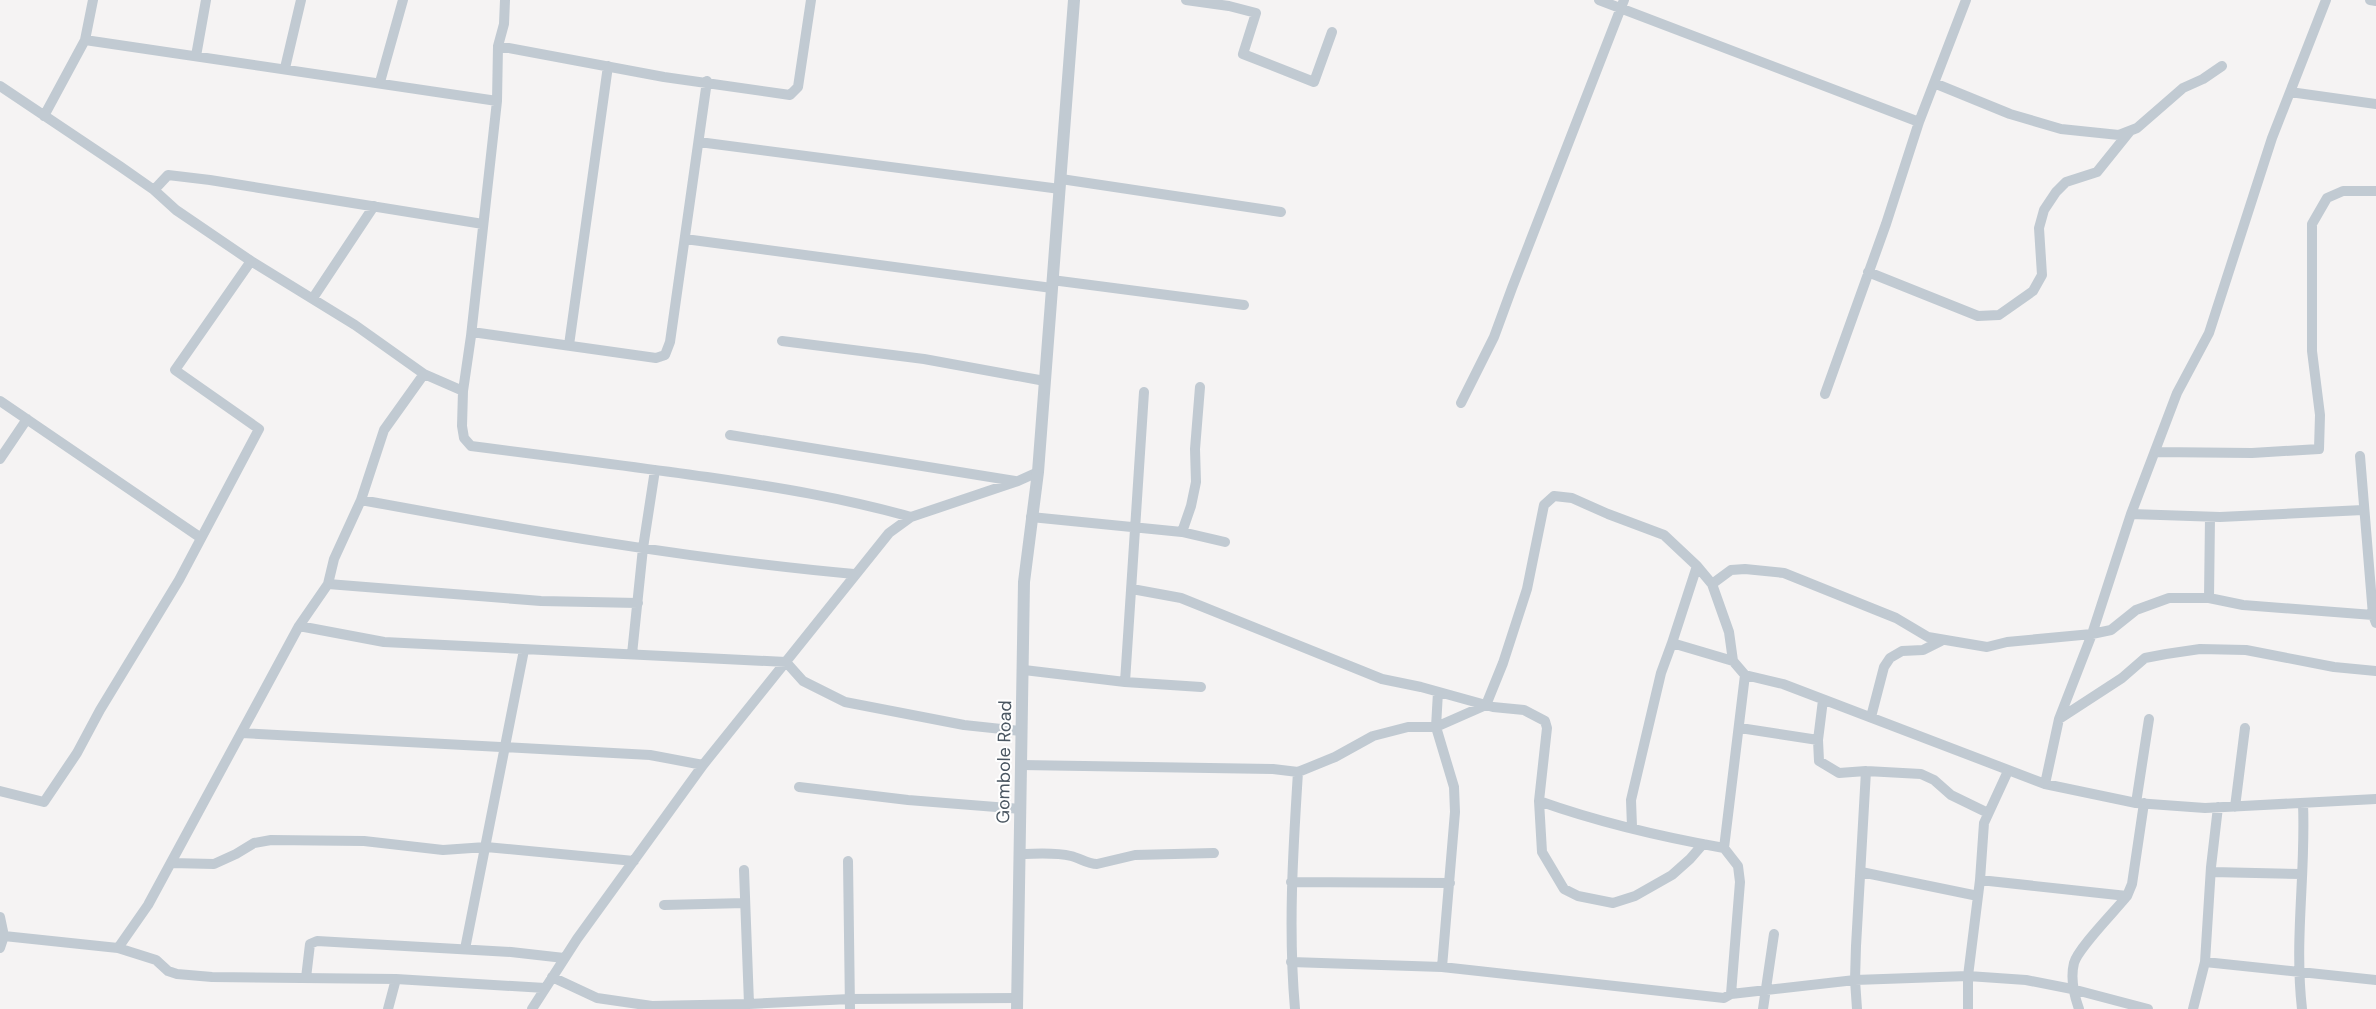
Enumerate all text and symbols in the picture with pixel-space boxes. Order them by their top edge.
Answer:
street label: Gombole Road [991,700,1017,824]

